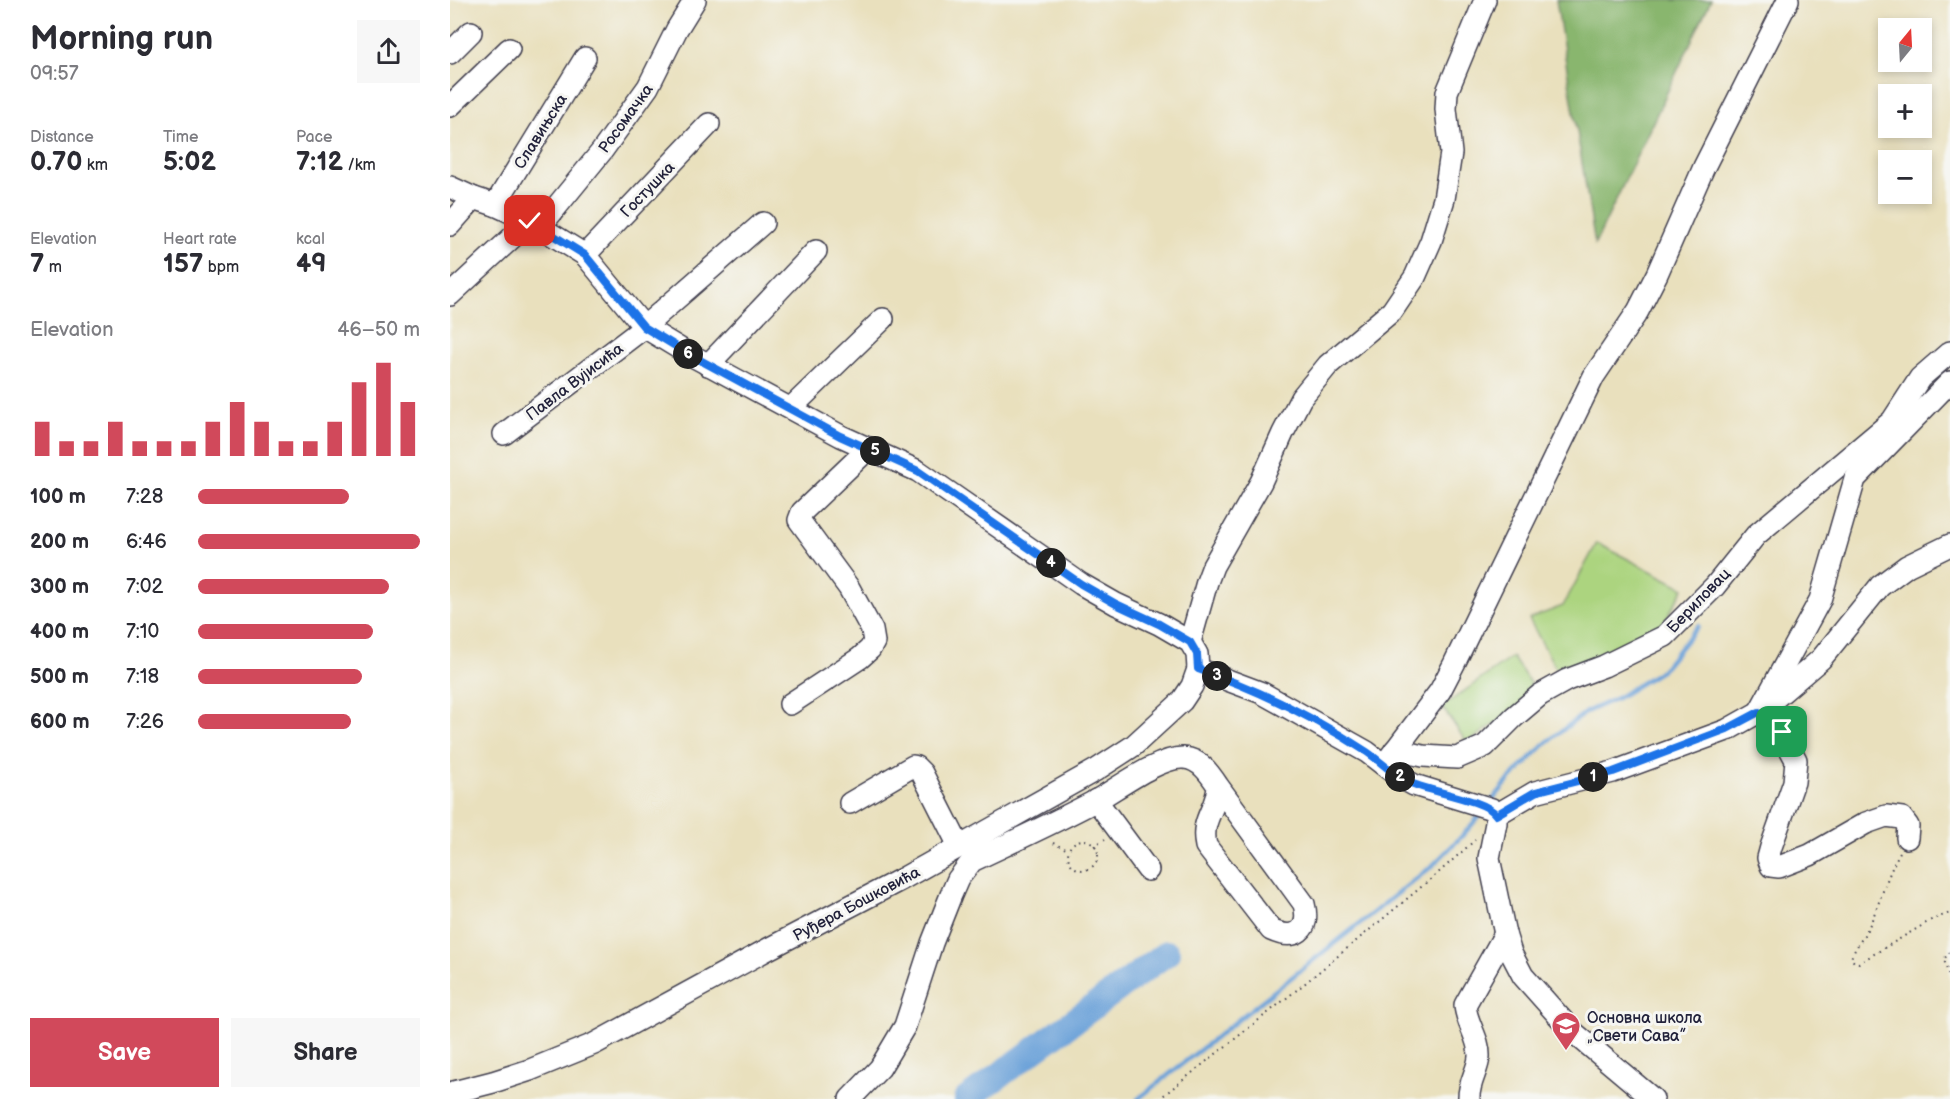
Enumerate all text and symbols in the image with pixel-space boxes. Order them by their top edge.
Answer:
north arrow [1878,18,1932,72]
map controls [1878,18,1932,204]
text: Morning run [30,19,213,59]
button: share [357,20,420,83]
text: 09:57 [30,62,79,86]
street label: Росомачка [595,80,658,157]
button: + [1878,84,1932,138]
street label: Славињска [511,90,572,173]
text: Distance [30,128,94,147]
text: Time [163,128,198,147]
text: Pace [296,128,332,147]
text: 0.70 [30,147,82,178]
text: 5:02 [163,147,216,178]
text: 7:12 [296,147,343,178]
button: − [1878,150,1932,204]
text: km [82,156,108,175]
text: /km [343,156,376,175]
street label: Гостушка [617,158,680,222]
pin [504,195,555,246]
icon: check [513,204,546,237]
text: Elevation [30,230,97,249]
text: Heart rate [163,230,237,249]
text: kcal [296,230,325,249]
text: 7 [30,249,44,280]
text: 157 [163,249,203,280]
text: 49 [296,249,327,280]
text: m [44,258,62,277]
text: bpm [203,258,239,277]
text: Elevation [30,318,113,342]
text: 46–50 m [337,318,420,342]
street label: Павла Вујисића [522,339,628,425]
pin: 6 [673,339,703,369]
text: 6 [683,344,693,363]
pin: 5 [860,436,890,466]
text: 5 [870,441,880,460]
text: 100 m [30,485,86,509]
text: 7:28 [126,485,163,509]
text: 200 m [30,530,89,554]
text: 6:46 [126,530,167,554]
pin: 4 [1036,548,1066,578]
text: 4 [1046,553,1056,572]
street label: Бериловац [1664,564,1735,637]
text: 300 m [30,575,89,599]
text: 7:02 [126,575,163,599]
text: 400 m [30,620,89,644]
text: 7:10 [126,620,159,644]
pin: 3 [1202,661,1232,691]
text: 500 m [30,665,89,689]
text: 7:18 [126,665,159,689]
text: 3 [1212,666,1222,685]
pin [1756,706,1807,757]
text: 600 m [30,710,90,734]
text: 7:26 [126,710,164,734]
icon: arrive [1765,715,1798,748]
pin: 2 [1385,762,1415,792]
pin: 1 [1578,762,1608,792]
text: 2 [1395,767,1405,786]
text: 1 [1590,767,1596,786]
street label: Руђера Бошковића [790,863,924,946]
place label: Основна школа „Свети Сава” [1587,1009,1703,1046]
school or university icon: Основна школа „Свети Сава” [1550,1010,1582,1052]
button: Save [30,1018,219,1087]
button: Share [231,1018,420,1087]

